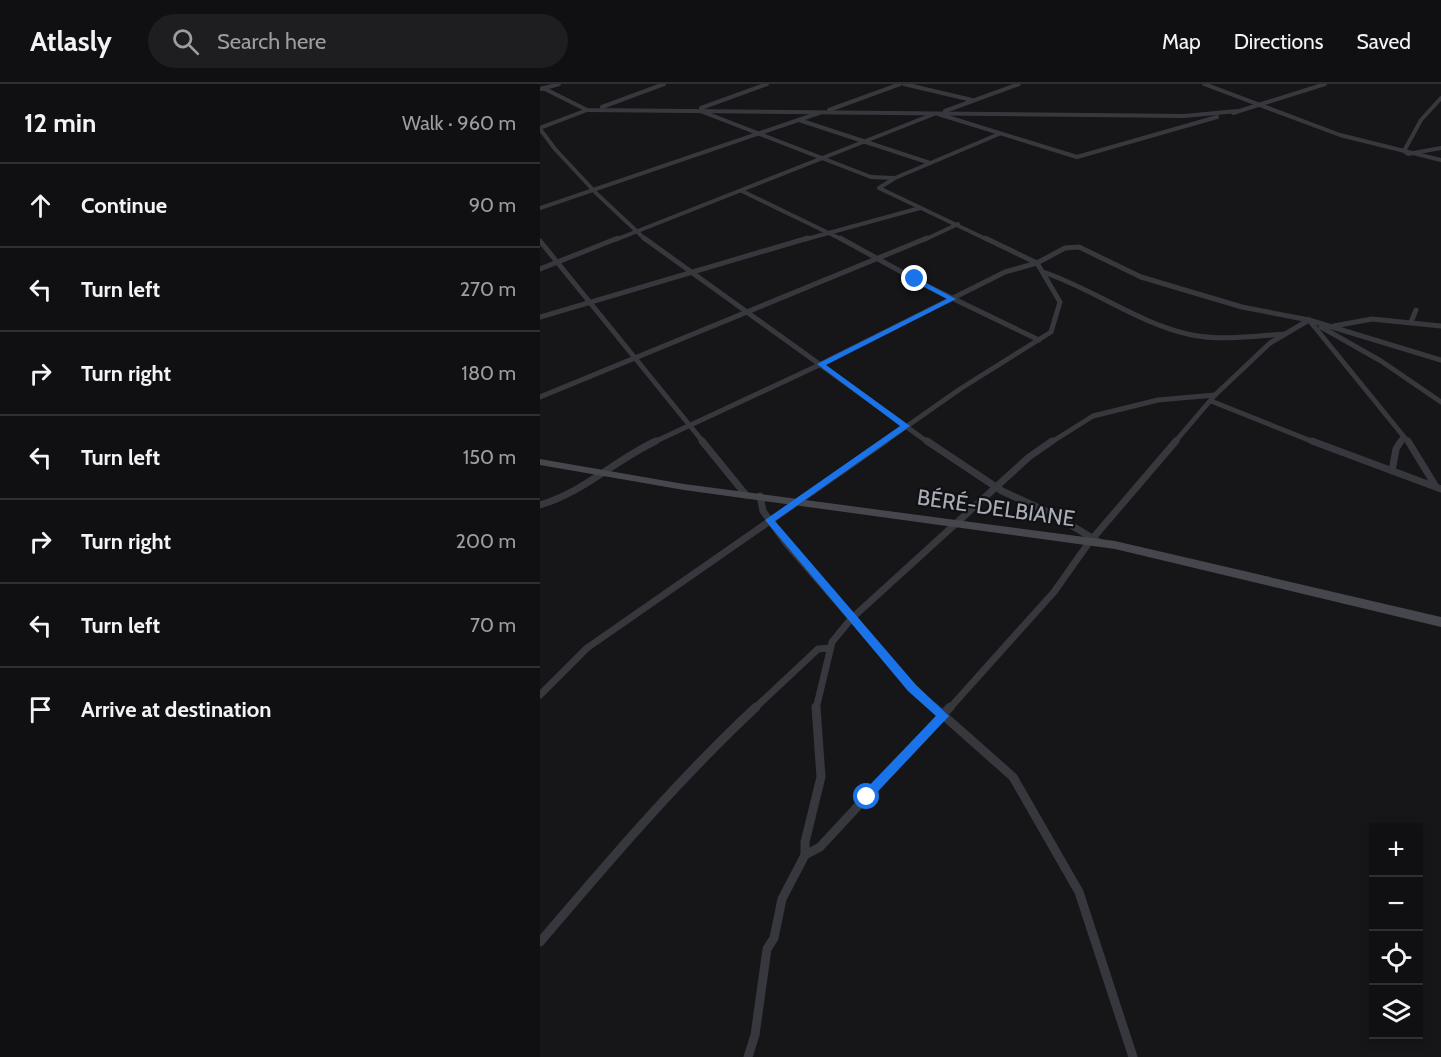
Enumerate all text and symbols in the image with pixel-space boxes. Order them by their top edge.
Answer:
search box [148,14,568,68]
text: Atlasly [30,24,112,58]
icon: search [169,25,202,58]
text: Search here [217,28,326,55]
text: Map [1162,29,1201,54]
text: Directions [1234,29,1323,54]
text: Saved [1356,29,1411,54]
text: 12 min [24,107,96,139]
text: Walk · 960 m [402,111,516,135]
icon: ahead [24,189,57,222]
text: Continue [81,192,167,219]
text: 90 m [469,193,516,217]
route end [901,265,927,291]
icon: left [24,273,57,306]
text: Turn left [81,276,160,303]
text: 270 m [460,277,516,301]
icon: right [24,357,57,390]
text: Turn right [81,360,171,387]
text: 180 m [461,361,516,385]
icon: left [24,441,57,474]
text: Turn left [81,444,160,471]
text: 150 m [463,445,516,469]
street label: BÉRÉ-DELBIANE [915,484,1077,532]
icon: right [24,525,57,558]
text: Turn right [81,528,171,555]
text: 200 m [456,529,516,553]
icon: left [24,609,57,642]
text: Turn left [81,612,160,639]
text: 70 m [470,613,516,637]
icon: arrive [24,693,57,726]
text: Arrive at destination [81,696,271,723]
route start [853,783,879,809]
map controls [1369,823,1423,1039]
button: + [1369,823,1423,877]
button: − [1369,877,1423,931]
button: locate [1369,931,1423,985]
button: layers [1369,985,1423,1039]

